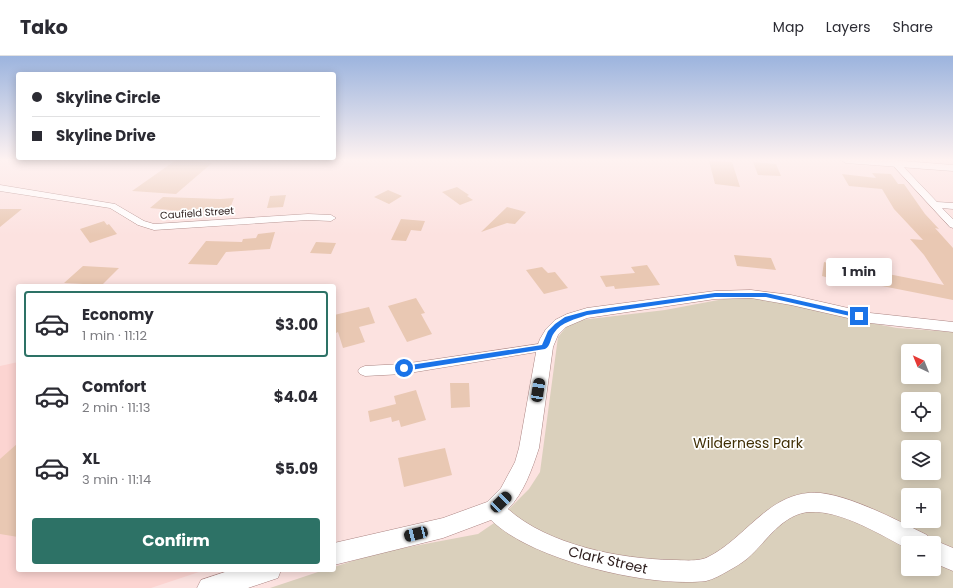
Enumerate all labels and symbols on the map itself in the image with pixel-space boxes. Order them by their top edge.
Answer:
street label: Caufield Street [160,203,235,223]
callout: 1 min [826,258,892,286]
route end [850,307,868,325]
north arrow [901,344,941,384]
route start [395,359,413,377]
car [530,377,546,403]
park label: Wilderness Park [693,433,804,453]
car [488,489,514,515]
car [403,525,429,543]
street label: Clark Street [566,541,650,579]

